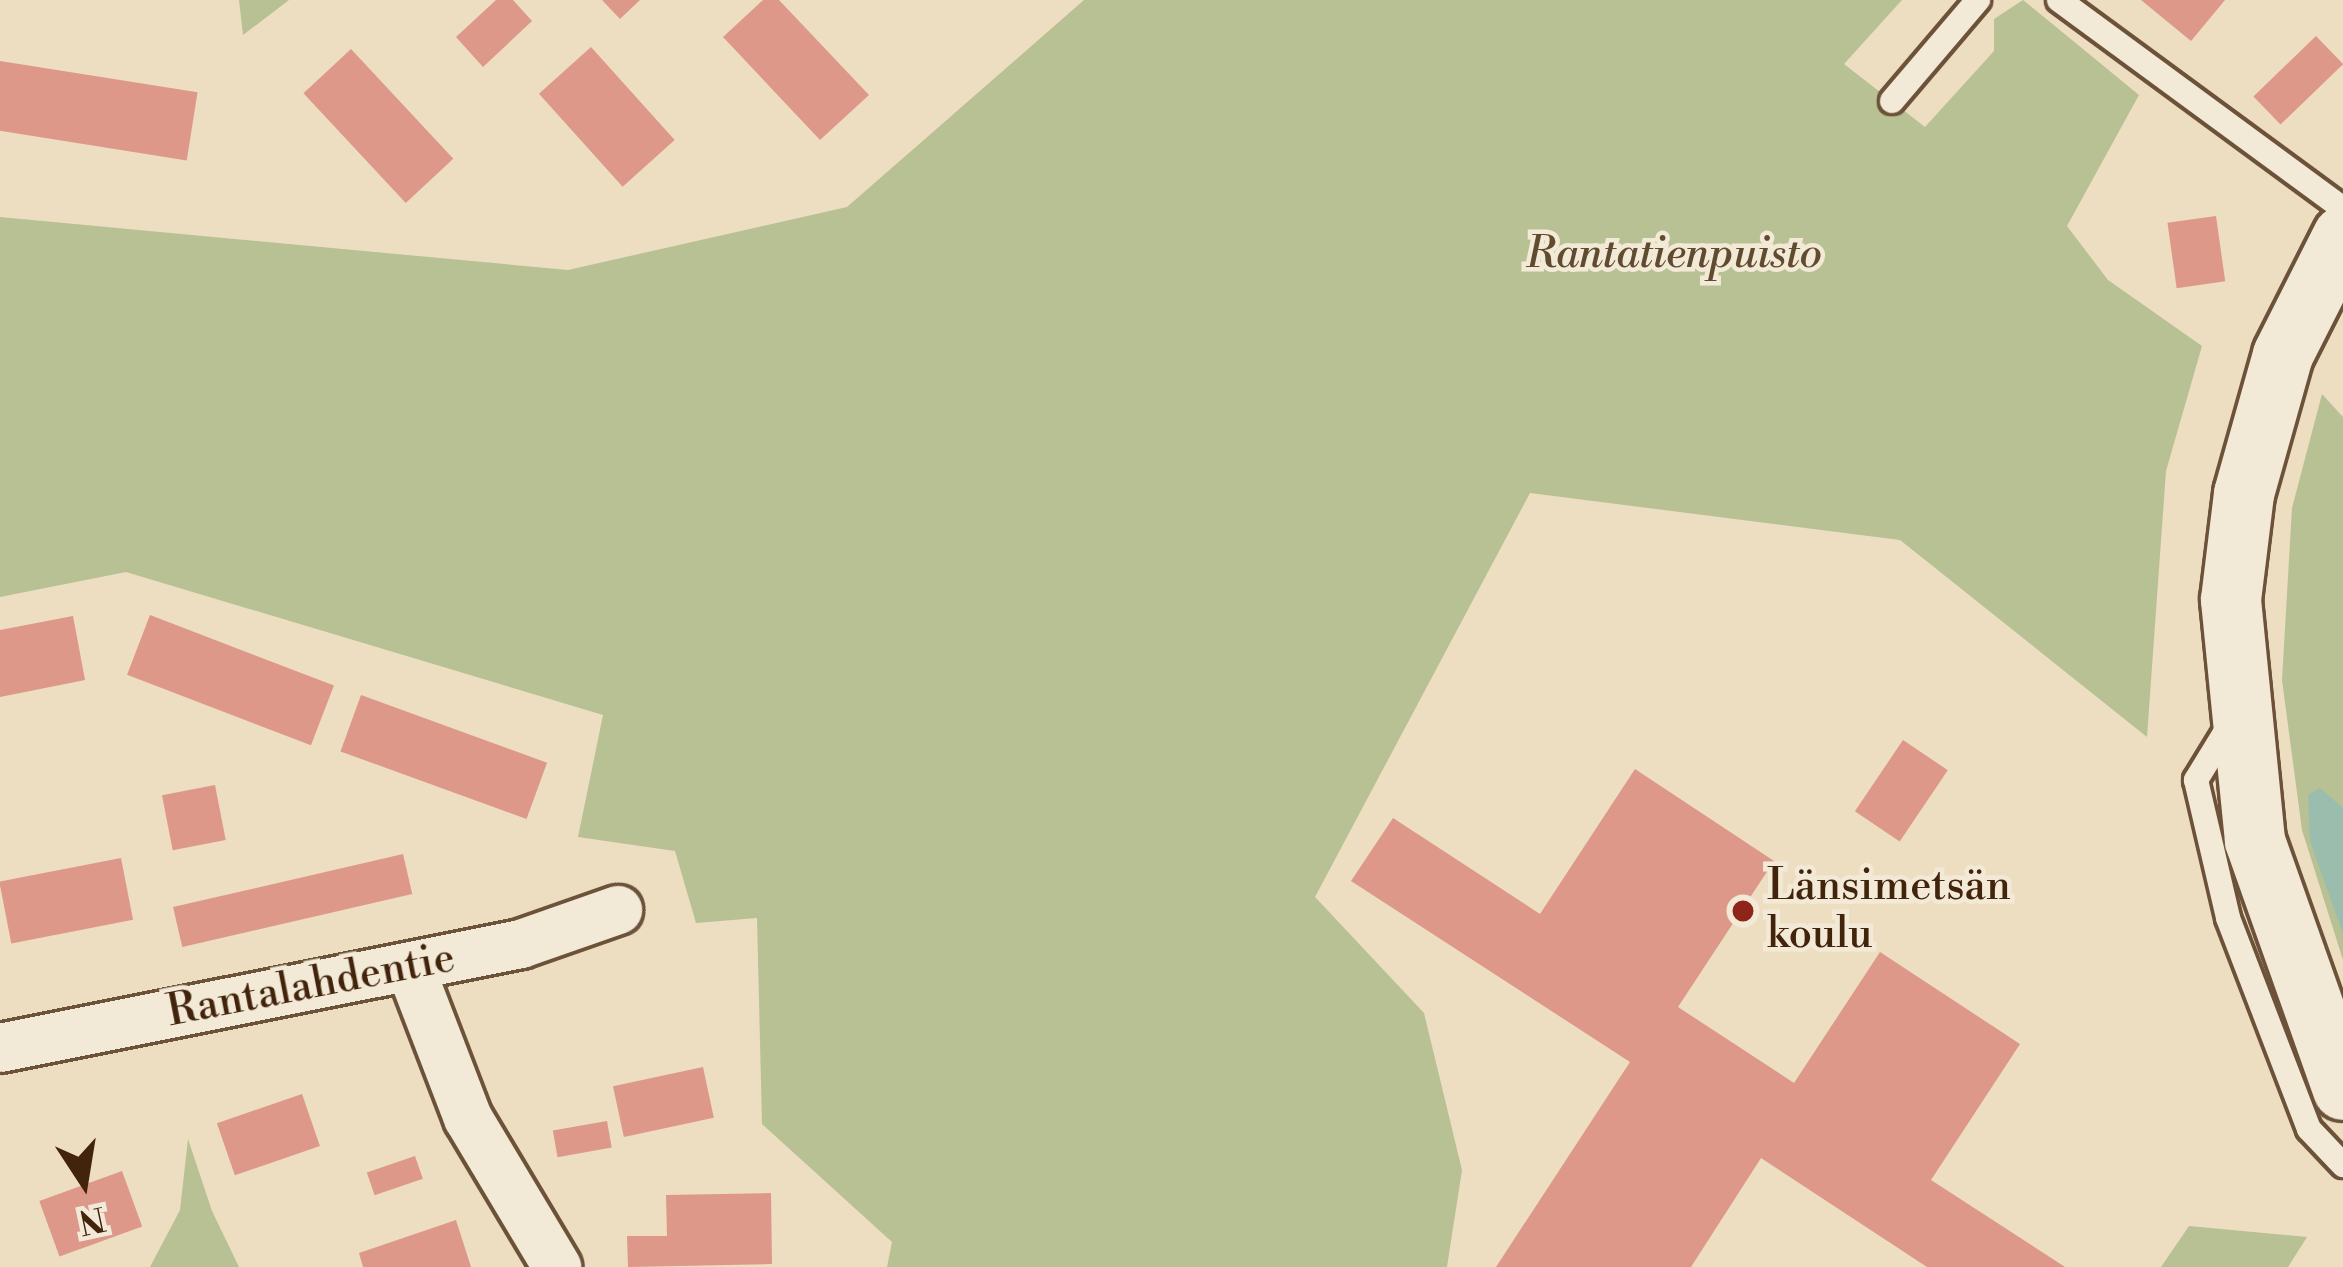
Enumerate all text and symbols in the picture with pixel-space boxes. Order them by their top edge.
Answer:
park label: Rantatienpuisto [1526,230,1822,280]
place label: Länsimetsän koulu [1767,862,2011,960]
marker: Länsimetsän koulu [1730,898,1756,924]
street label: Rantalahdentie [163,933,459,1039]
north arrow [24,1123,144,1243]
text: N [75,1196,109,1241]

